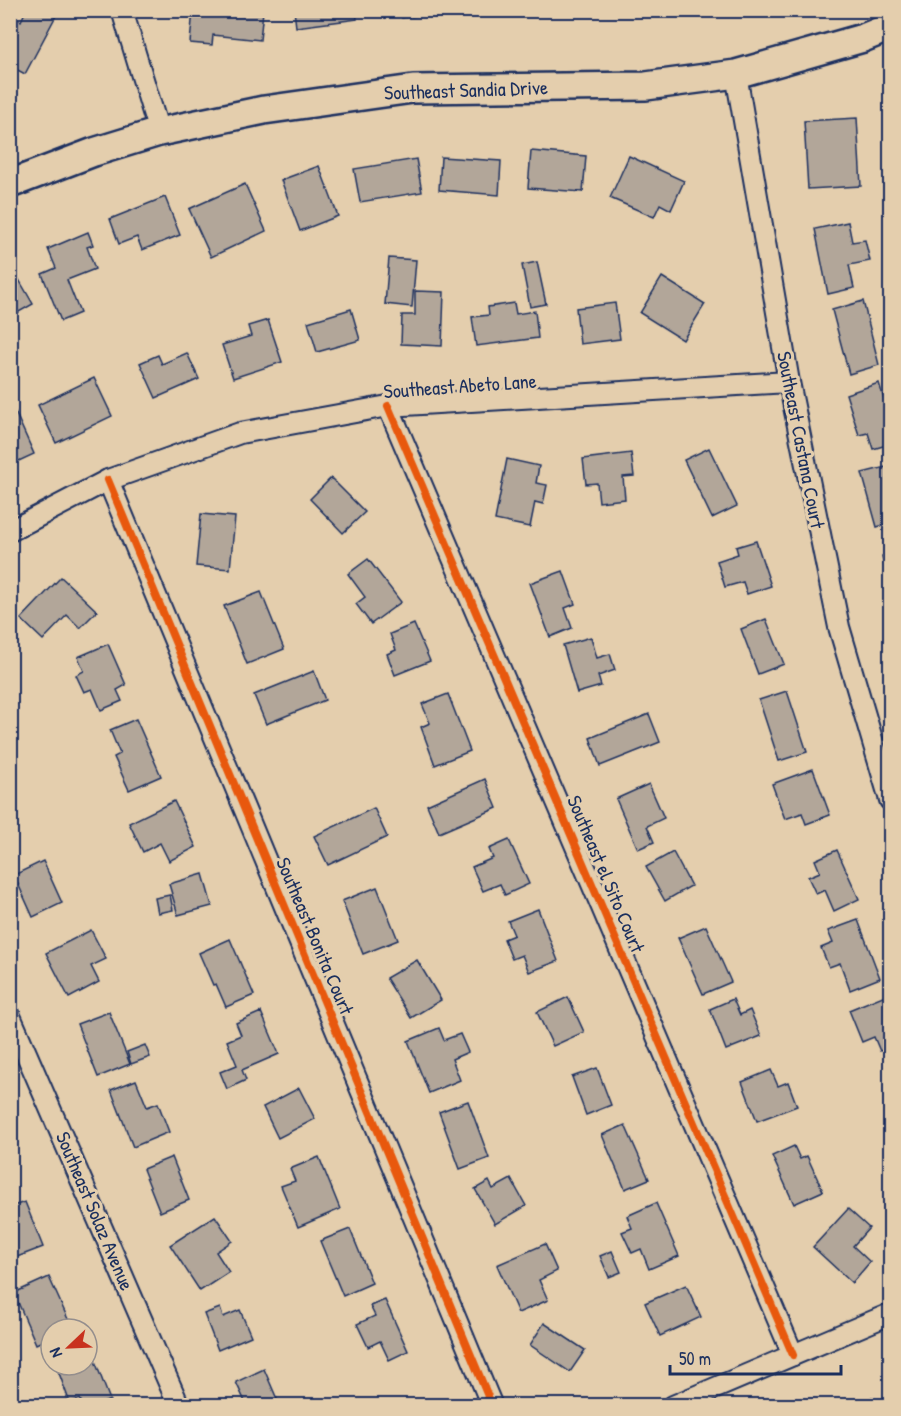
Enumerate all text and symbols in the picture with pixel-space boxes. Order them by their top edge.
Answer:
street label: Southeast Sandia Drive [384,73,548,106]
street label: Southeast Castana Court [771,349,832,532]
street label: Southeast Abeto Lane [383,367,537,404]
street label: Southeast el Sito Court [561,791,652,958]
street label: Southeast Bonita Court [270,853,361,1019]
street label: Southeast Solaz Avenue [50,1127,141,1294]
north arrow [39,1317,99,1377]
scale bar [670,1338,841,1376]
text: N [43,1344,67,1361]
text: 50 m [679,1346,711,1371]

